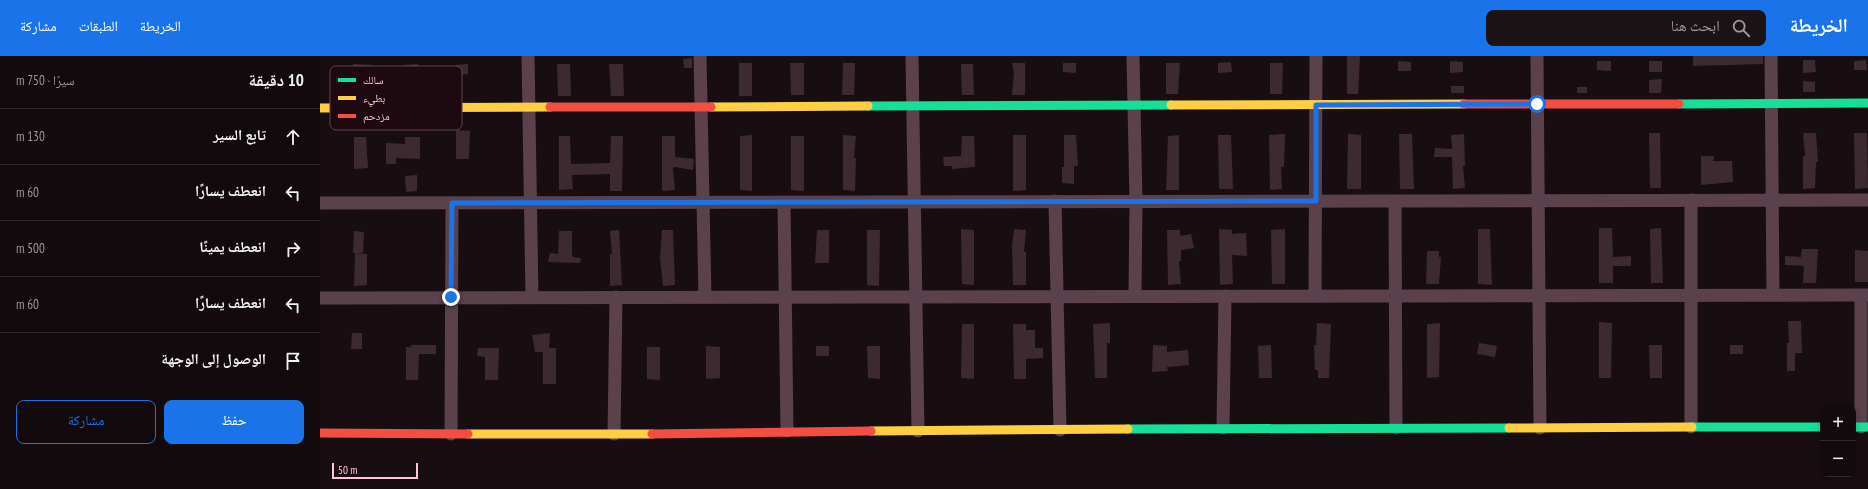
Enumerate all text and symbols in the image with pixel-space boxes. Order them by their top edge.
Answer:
search box [1486,10,1766,46]
text: الخريطة [1790,13,1848,37]
text: ابحث هنا [1671,16,1720,35]
text: مشاركة [20,17,57,35]
text: الطبقات [79,17,118,35]
text: الخريطة [140,17,181,35]
icon: search [1730,17,1752,39]
legend [330,66,462,130]
text: 10 دقيقة [249,69,304,91]
text: سيرًا · 750 m [16,72,75,89]
text: سالك [363,73,383,87]
text: بطيء [363,91,385,107]
route start [1528,95,1546,113]
text: مزدحم [363,109,390,124]
text: تابع السير [213,125,266,144]
icon: ahead [282,126,304,148]
text: 130 m [16,128,45,145]
text: انعطف يسارًا [195,181,266,200]
icon: left [282,182,304,204]
text: 60 m [16,184,39,201]
text: انعطف يمينًا [199,237,266,256]
icon: right [282,238,304,260]
text: 500 m [16,240,45,257]
route end [442,288,460,306]
text: انعطف يسارًا [195,293,266,312]
icon: left [282,294,304,316]
text: 60 m [16,296,39,313]
text: الوصول إلى الوجهة [161,349,266,368]
icon: arrive [282,350,304,372]
button: مشاركة [16,400,156,444]
button: حفظ [164,400,304,444]
map controls [1820,405,1856,477]
button: + [1820,405,1856,441]
button: − [1820,441,1856,477]
scale bar [332,461,418,480]
text: 50 m [338,463,357,477]

